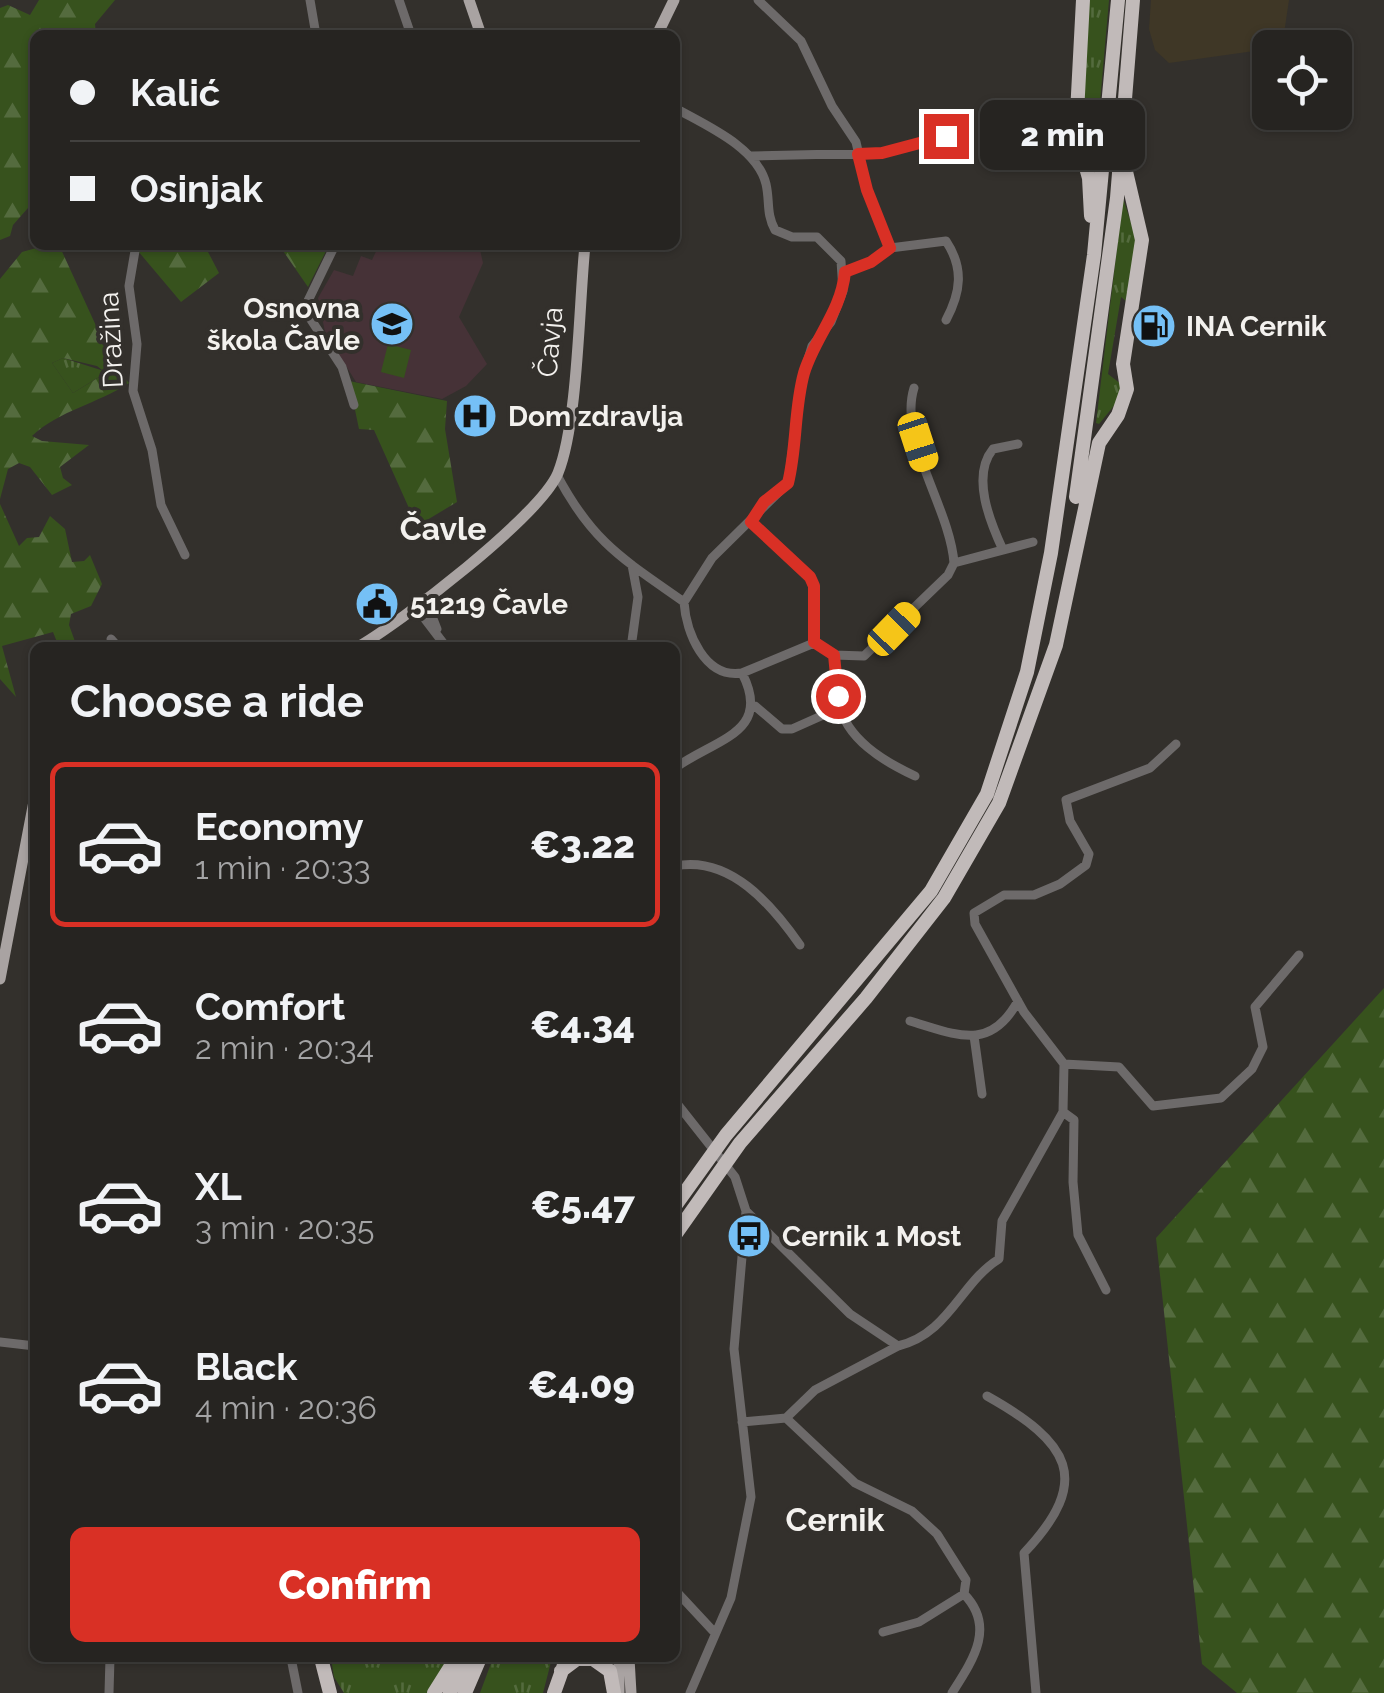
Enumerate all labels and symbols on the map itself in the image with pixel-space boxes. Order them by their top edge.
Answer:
callout: 2 min [981,101,1146,171]
route end [924,114,969,159]
street label: Dražina [92,291,130,389]
place label: Osnovna škola Čavle [207,292,360,357]
school or university icon: Osnovna škola Čavle [369,301,415,347]
fuel station icon: INA Cernik [1131,303,1177,349]
street label: Čavja [530,305,570,379]
place label: INA Cernik [1186,310,1327,343]
hospital icon: Dom zdravlja [452,393,498,439]
place label: Dom zdravlja [508,400,683,433]
car [894,409,942,475]
district label: Čavle [400,510,486,547]
public building icon: 51219 Čavle [354,581,400,627]
place label: 51219 Čavle [410,588,568,621]
car [862,597,926,661]
route start [816,674,861,719]
bus stop icon: Cernik 1 Most [726,1213,772,1259]
place label: Cernik 1 Most [782,1220,961,1253]
district label: Cernik [786,1501,885,1538]

